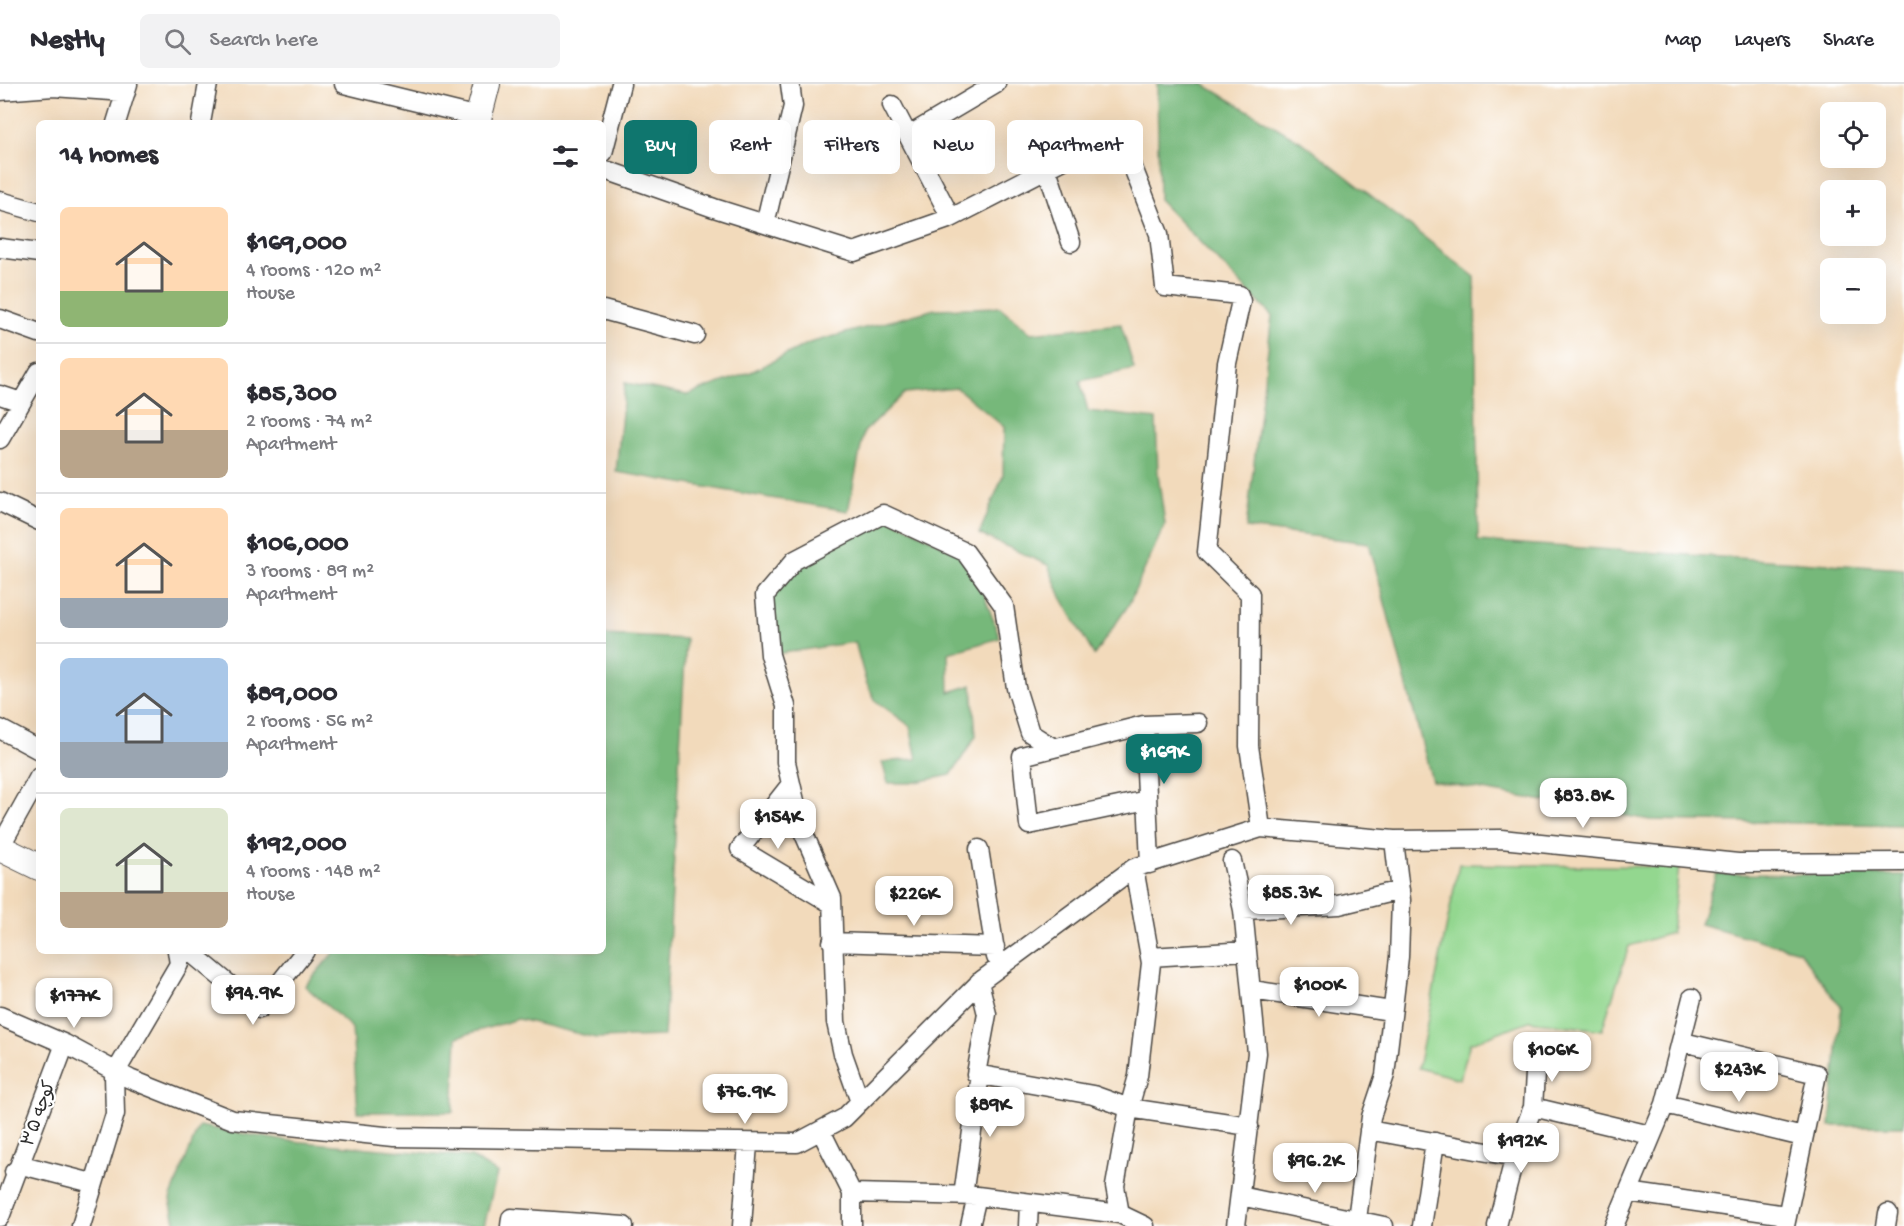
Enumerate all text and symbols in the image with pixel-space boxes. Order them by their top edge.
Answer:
search box [140,14,560,68]
text: Nestly [30,25,104,58]
icon: search [161,25,194,58]
text: Search here [209,28,318,54]
text: Map [1665,29,1701,54]
text: Layers [1734,29,1790,54]
text: Share [1823,29,1874,54]
map controls [1820,102,1886,324]
button: locate [1820,102,1886,168]
chip: Buy [624,120,697,174]
chip: Rent [709,120,791,174]
chip: Filters [803,120,900,174]
chip: New [912,120,995,174]
chip: Apartment [1007,120,1143,174]
icon: filters [549,140,582,173]
text: 14 homes [60,141,158,172]
button: + [1820,180,1886,246]
text: $169,000 [246,229,347,260]
icon: home [108,231,180,303]
button: − [1820,258,1886,324]
text: 4 rooms · 120 m² [246,260,381,283]
text: House [246,283,295,306]
text: $85,300 [246,380,337,411]
icon: home [108,382,180,454]
text: 2 rooms · 74 m² [246,411,372,434]
text: Apartment [246,434,336,457]
text: $106,000 [246,530,349,561]
icon: home [108,532,180,604]
text: 3 rooms · 89 m² [246,561,374,584]
text: Apartment [246,584,336,607]
text: $89,000 [246,680,337,711]
icon: home [108,682,180,754]
text: 2 rooms · 56 m² [246,711,373,734]
text: Apartment [246,734,336,757]
pin: $169K [1122,734,1206,785]
text: $169K [1140,742,1188,765]
pin: $83.8K [1534,778,1632,829]
text: $83.8K [1554,786,1612,809]
pin: $154K [736,799,820,850]
text: $154K [754,807,802,830]
text: $192,000 [246,830,346,861]
icon: home [108,832,180,904]
text: 4 rooms · 148 m² [246,861,381,884]
pin: $85.3K [1242,875,1340,926]
pin: $226K [872,876,956,927]
text: $85.3K [1262,883,1320,906]
text: House [246,884,295,907]
text: $226K [889,884,939,907]
pin: $100K [1277,967,1361,1018]
pin: $94.9K [204,975,302,1026]
text: $100K [1294,975,1344,998]
pin: $177K [32,978,116,1029]
text: $94.9K [225,983,281,1006]
text: $177K [50,986,98,1009]
pin: $106K [1510,1032,1594,1083]
text: $106K [1527,1040,1577,1063]
pin: $243K [1697,1052,1781,1103]
text: $243K [1714,1060,1764,1083]
pin: $76.9K [696,1074,794,1125]
street label: کوچه ۳۵ [18,1078,62,1150]
text: $76.9K [717,1082,773,1105]
pin: $89K [954,1087,1026,1138]
text: $89K [970,1095,1010,1118]
pin: $192K [1479,1123,1563,1174]
text: $192K [1497,1131,1545,1154]
pin: $96.2K [1266,1143,1364,1194]
text: $96.2K [1287,1151,1343,1174]

